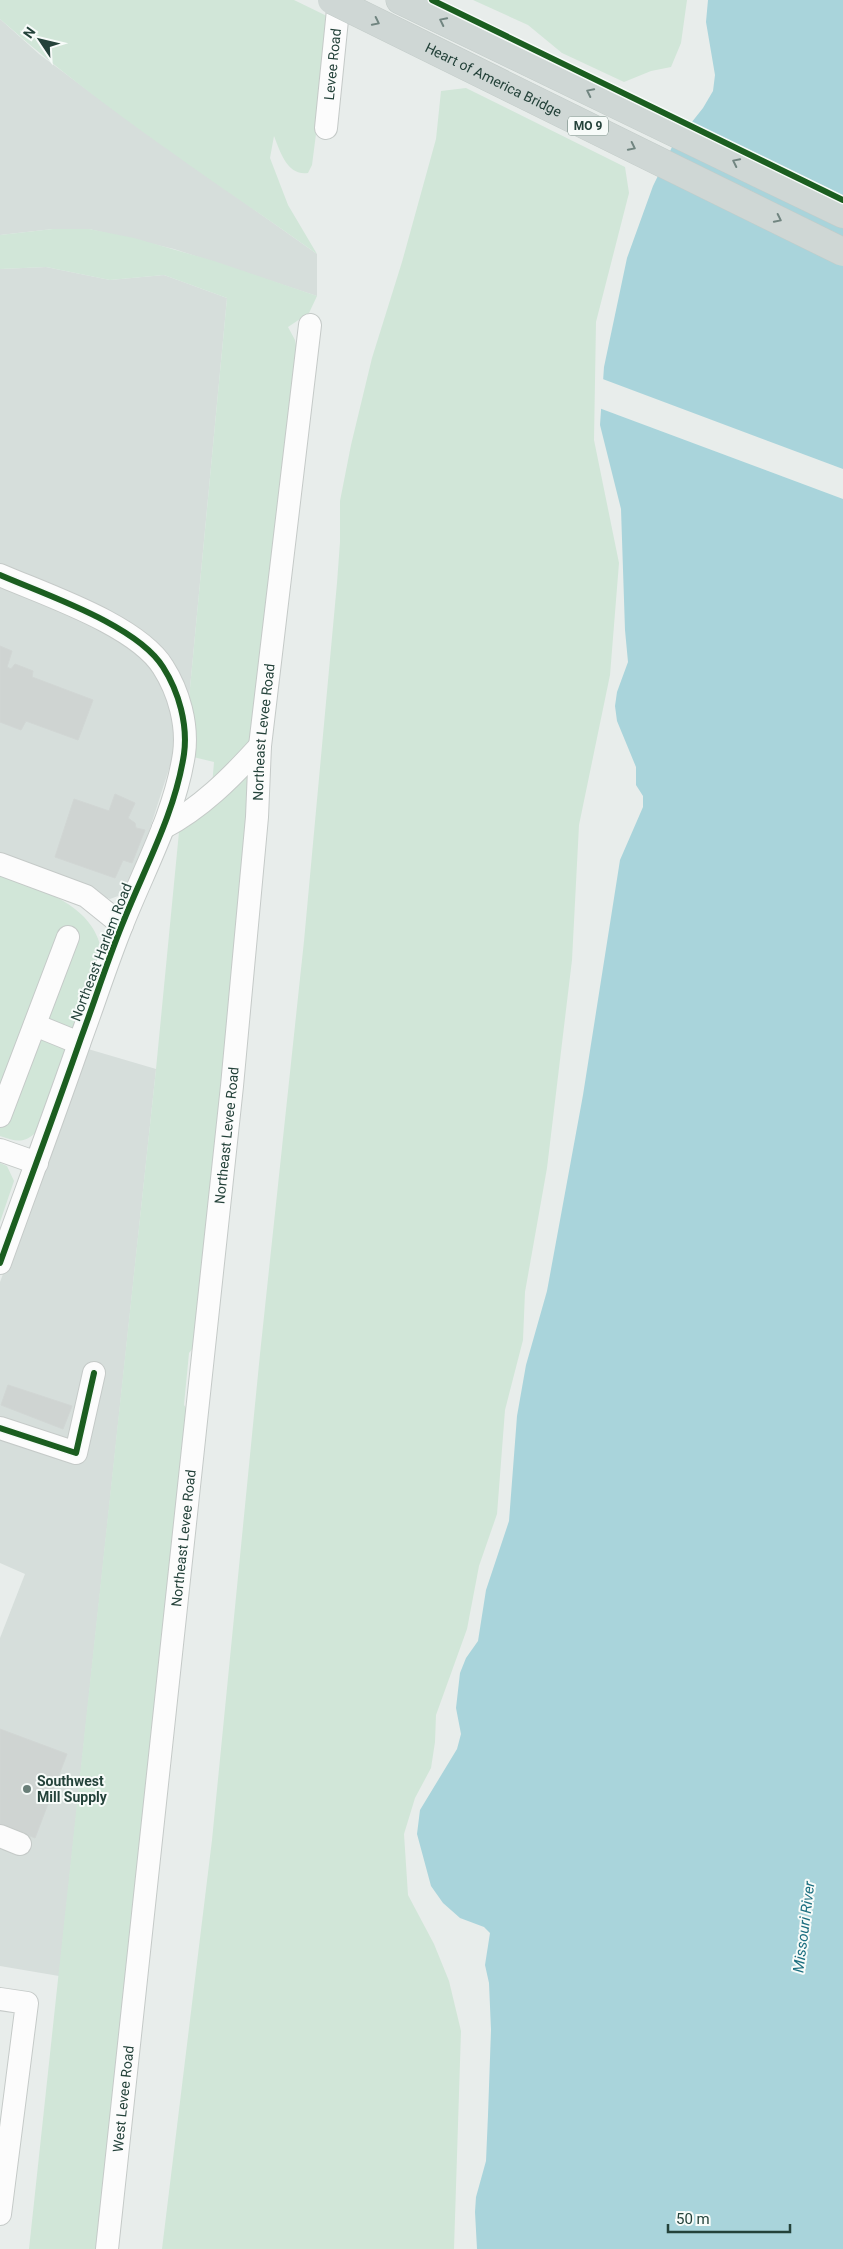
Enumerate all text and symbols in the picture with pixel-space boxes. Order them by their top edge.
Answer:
north arrow [15,15,65,65]
one-way arrow [371,15,380,26]
one-way arrow [440,17,449,27]
text: N [20,24,39,41]
street label: Levee Road [321,28,344,101]
street label: Heart of America Bridge [423,39,564,120]
one-way arrow [586,87,595,98]
road number: MO 9 [568,116,608,136]
one-way arrow [627,141,636,152]
one-way arrow [732,158,741,169]
one-way arrow [772,213,781,223]
street label: Northeast Levee Road [250,663,278,801]
street label: Northeast Harlem Road [67,881,135,1023]
street label: Northeast Levee Road [211,1066,242,1205]
street label: Northeast Levee Road [168,1469,199,1607]
place label: Southwest Mill Supply [37,1773,108,1805]
marker: Southwest Mill Supply [21,1783,33,1795]
water label: Missouri River [789,1879,819,1974]
street label: West Levee Road [109,2045,137,2153]
scale bar [668,2202,790,2234]
text: 50 m [676,2210,710,2228]

